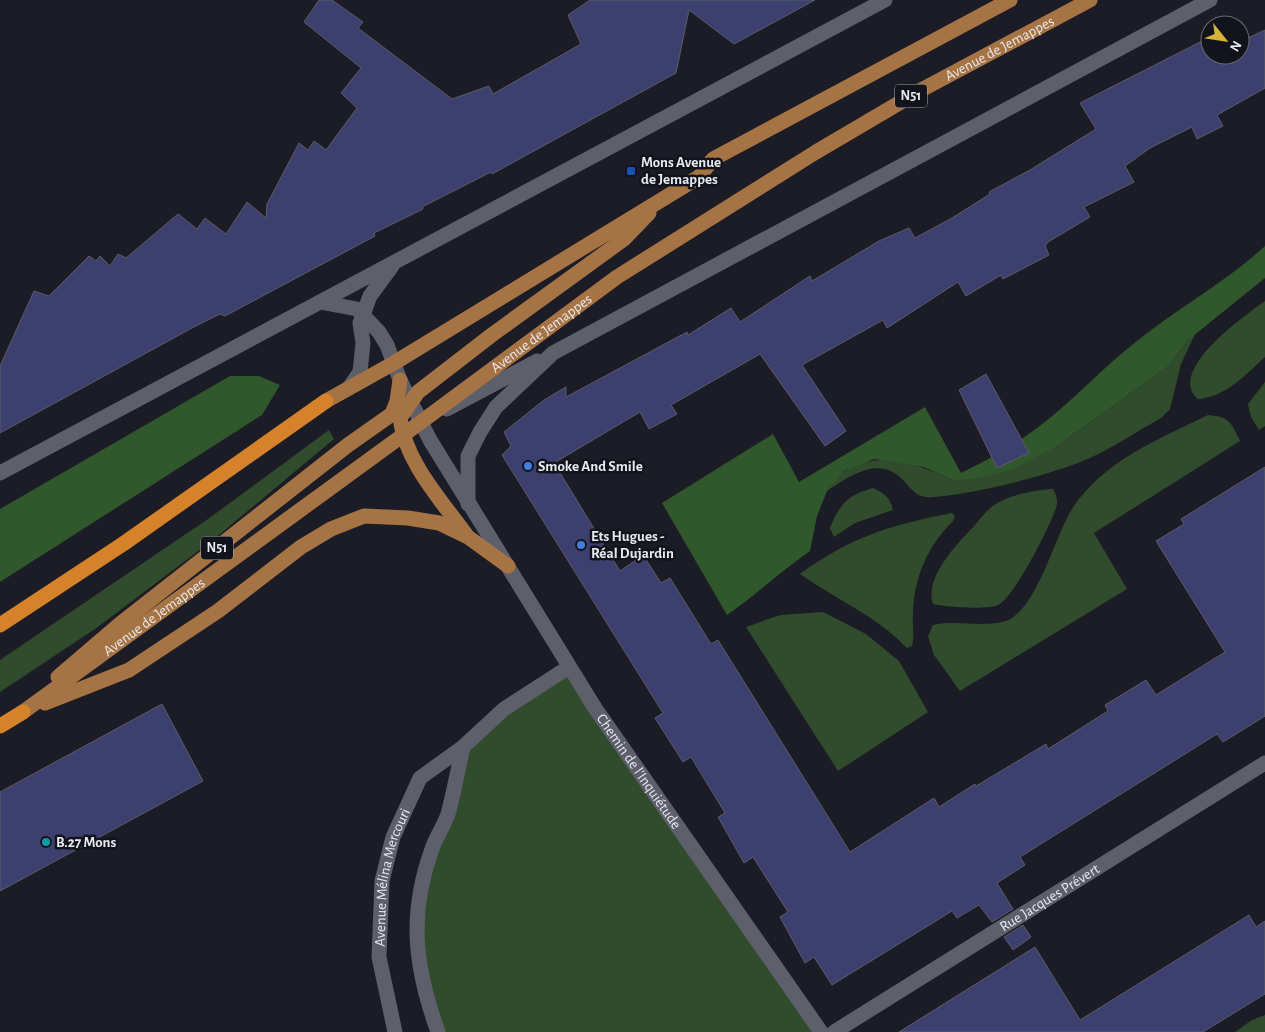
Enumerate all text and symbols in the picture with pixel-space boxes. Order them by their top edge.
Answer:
street label: Avenue de Jemappes [942,13,1057,83]
north arrow [1200,15,1250,65]
text: N [1227,38,1244,54]
road number: N51 [895,84,927,108]
place label: Mons Avenue de Jemappes [641,155,721,187]
marker: Mons Avenue de Jemappes [625,165,637,177]
street label: Avenue de Jemappes [488,291,595,375]
place label: Smoke And Smile [538,459,643,474]
marker: Smoke And Smile [522,460,534,472]
place label: Ets Hugues - Réal Dujardin [591,529,674,561]
road number: N51 [201,536,233,560]
marker: Ets Hugues - Réal Dujardin [575,539,587,551]
street label: Avenue de Jemappes [100,575,207,658]
street label: Chemin de l'Inquiétude [594,711,684,832]
street label: Avenue Mélina Mercouri [372,806,413,947]
place label: B.27 Mons [56,835,116,850]
marker: B.27 Mons [40,836,52,848]
street label: Rue Jacques Prévert [997,861,1102,934]

